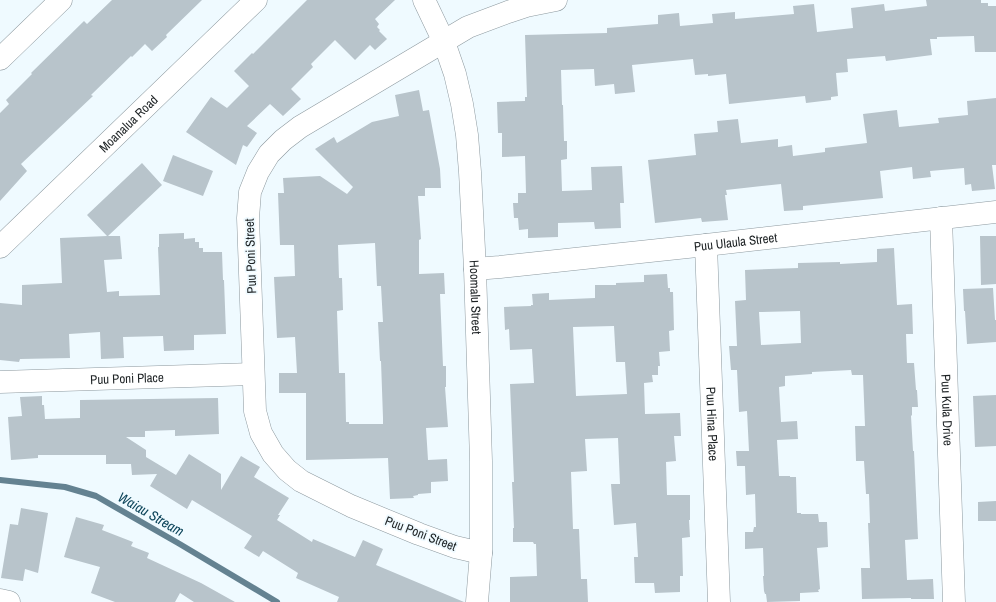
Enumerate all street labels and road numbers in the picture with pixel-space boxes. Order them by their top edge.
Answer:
street label: Moanalua Road [95,91,162,156]
street label: Puu Poni Street [241,218,260,294]
street label: Puu Ulaula Street [693,229,778,255]
street label: Hoomalu Street [466,260,485,335]
street label: Puu Poni Place [90,369,164,388]
street label: Puu Kula Drive [937,374,957,446]
street label: Puu Hina Place [702,387,722,461]
street label: Puu Poni Street [383,512,459,555]

